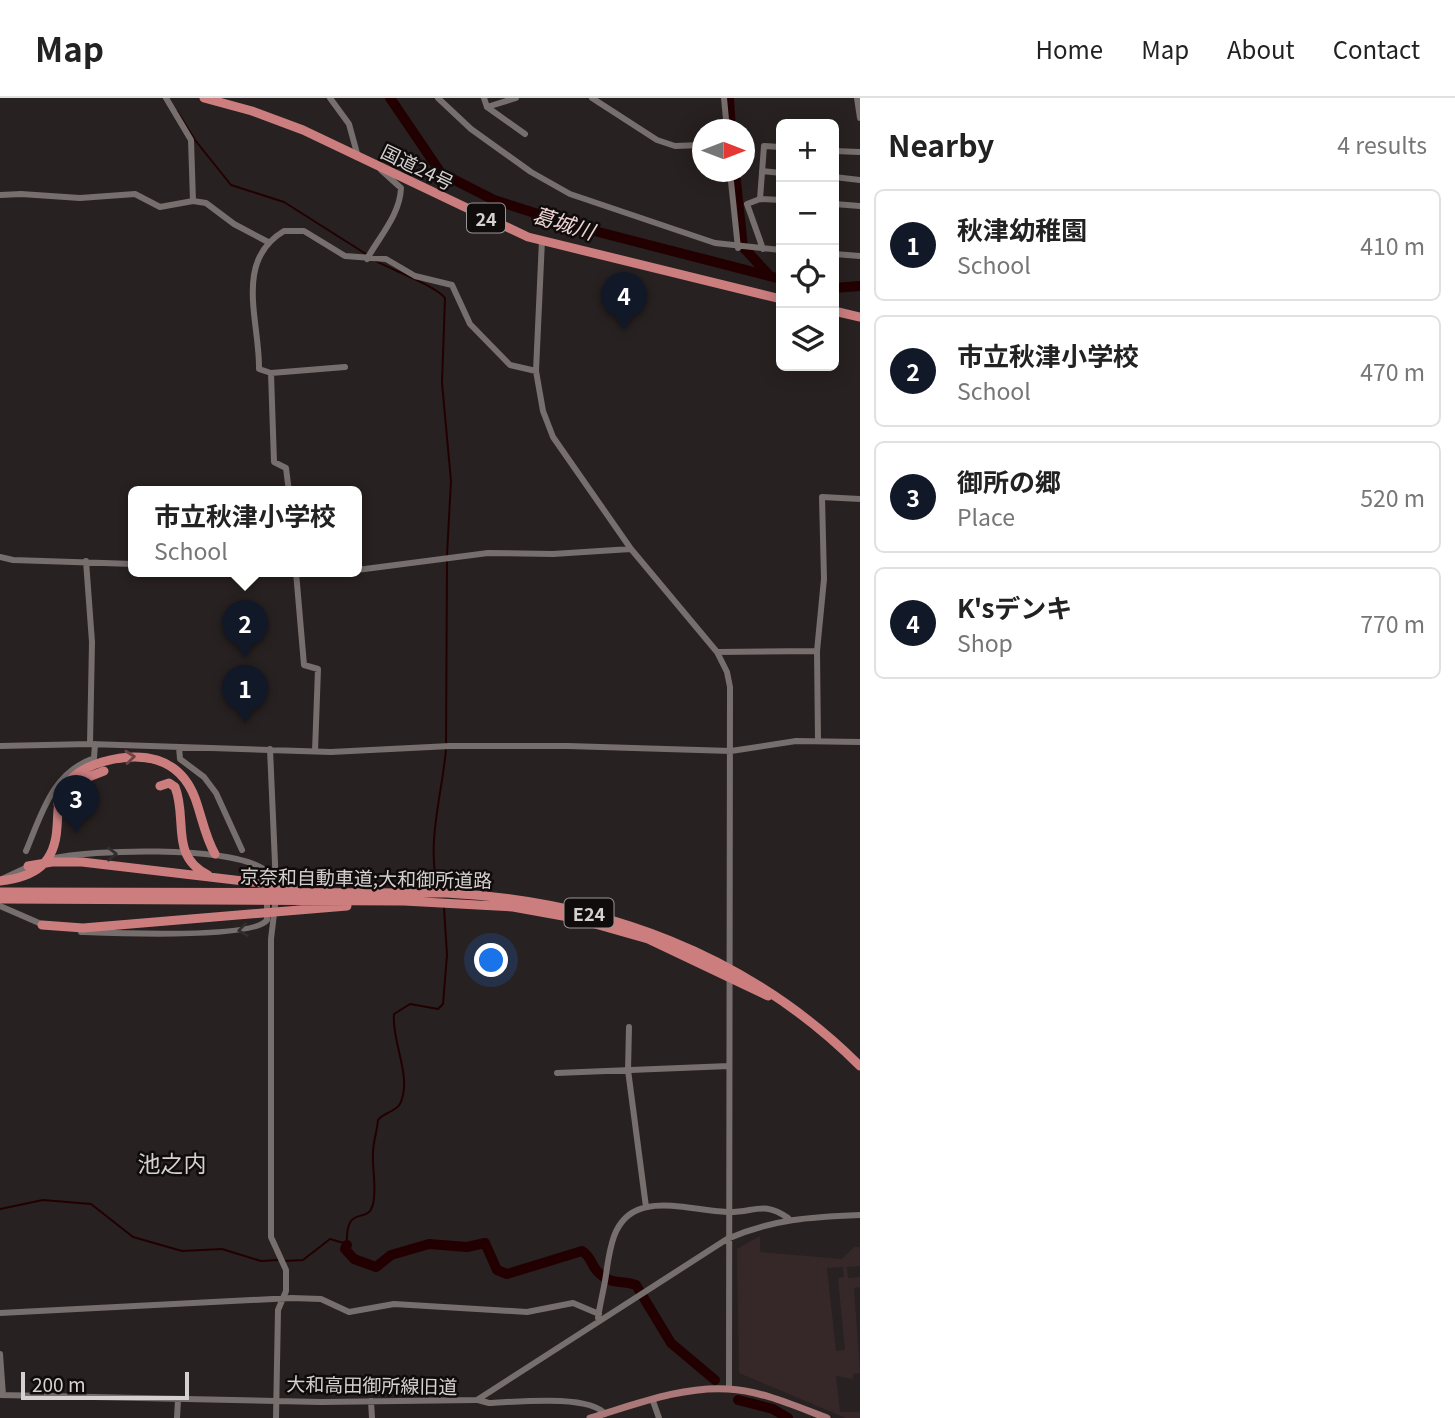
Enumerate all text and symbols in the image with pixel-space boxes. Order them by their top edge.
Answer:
text: Map [35,24,104,72]
text: Home [1036,31,1103,66]
text: Map [1141,31,1189,66]
text: About [1227,31,1295,66]
text: Contact [1333,31,1420,66]
north arrow [692,119,755,182]
map controls [776,119,839,371]
button: + [776,119,839,182]
text: Nearby [888,122,994,166]
text: 4 results [1337,127,1427,161]
street label: 国道24号 [377,137,459,195]
button: − [776,182,839,245]
water label: 葛城川 [529,198,600,246]
road number: 24 [467,204,505,232]
text: 秋津幼稚園 [957,210,1087,247]
text: 1 [906,228,920,262]
text: 410 m [1360,228,1425,262]
button: locate [776,245,839,308]
text: School [957,247,1031,281]
pin: 4 [601,272,647,330]
button: layers [776,308,839,371]
text: 市立秋津小学校 [957,336,1139,373]
text: 2 [906,354,920,388]
text: 470 m [1360,354,1425,388]
text: School [957,373,1031,407]
text: 御所の郷 [957,462,1061,499]
text: 3 [906,480,920,514]
text: 520 m [1360,480,1425,514]
popup [128,486,362,577]
text: 市立秋津小学校 [154,496,336,533]
text: Place [957,499,1015,533]
text: School [154,533,228,567]
text: K'sデンキ [957,588,1072,625]
pin: 2 [222,600,268,658]
text: 4 [906,606,920,640]
text: 770 m [1360,606,1425,640]
text: Shop [957,625,1013,659]
pin: 1 [222,665,268,723]
one-way arrow [124,750,135,765]
pin: 3 [53,775,99,833]
one-way arrow [107,846,118,861]
street label: 京奈和自動車道;大和御所道路 [240,861,492,893]
road number: E24 [564,898,614,928]
one-way arrow [237,922,249,937]
your location [474,943,508,977]
district label: 池之内 [138,1145,207,1179]
scale bar [21,1369,189,1401]
street label: 大和高田御所線旧道 [286,1369,458,1399]
text: 200 m [32,1370,86,1397]

